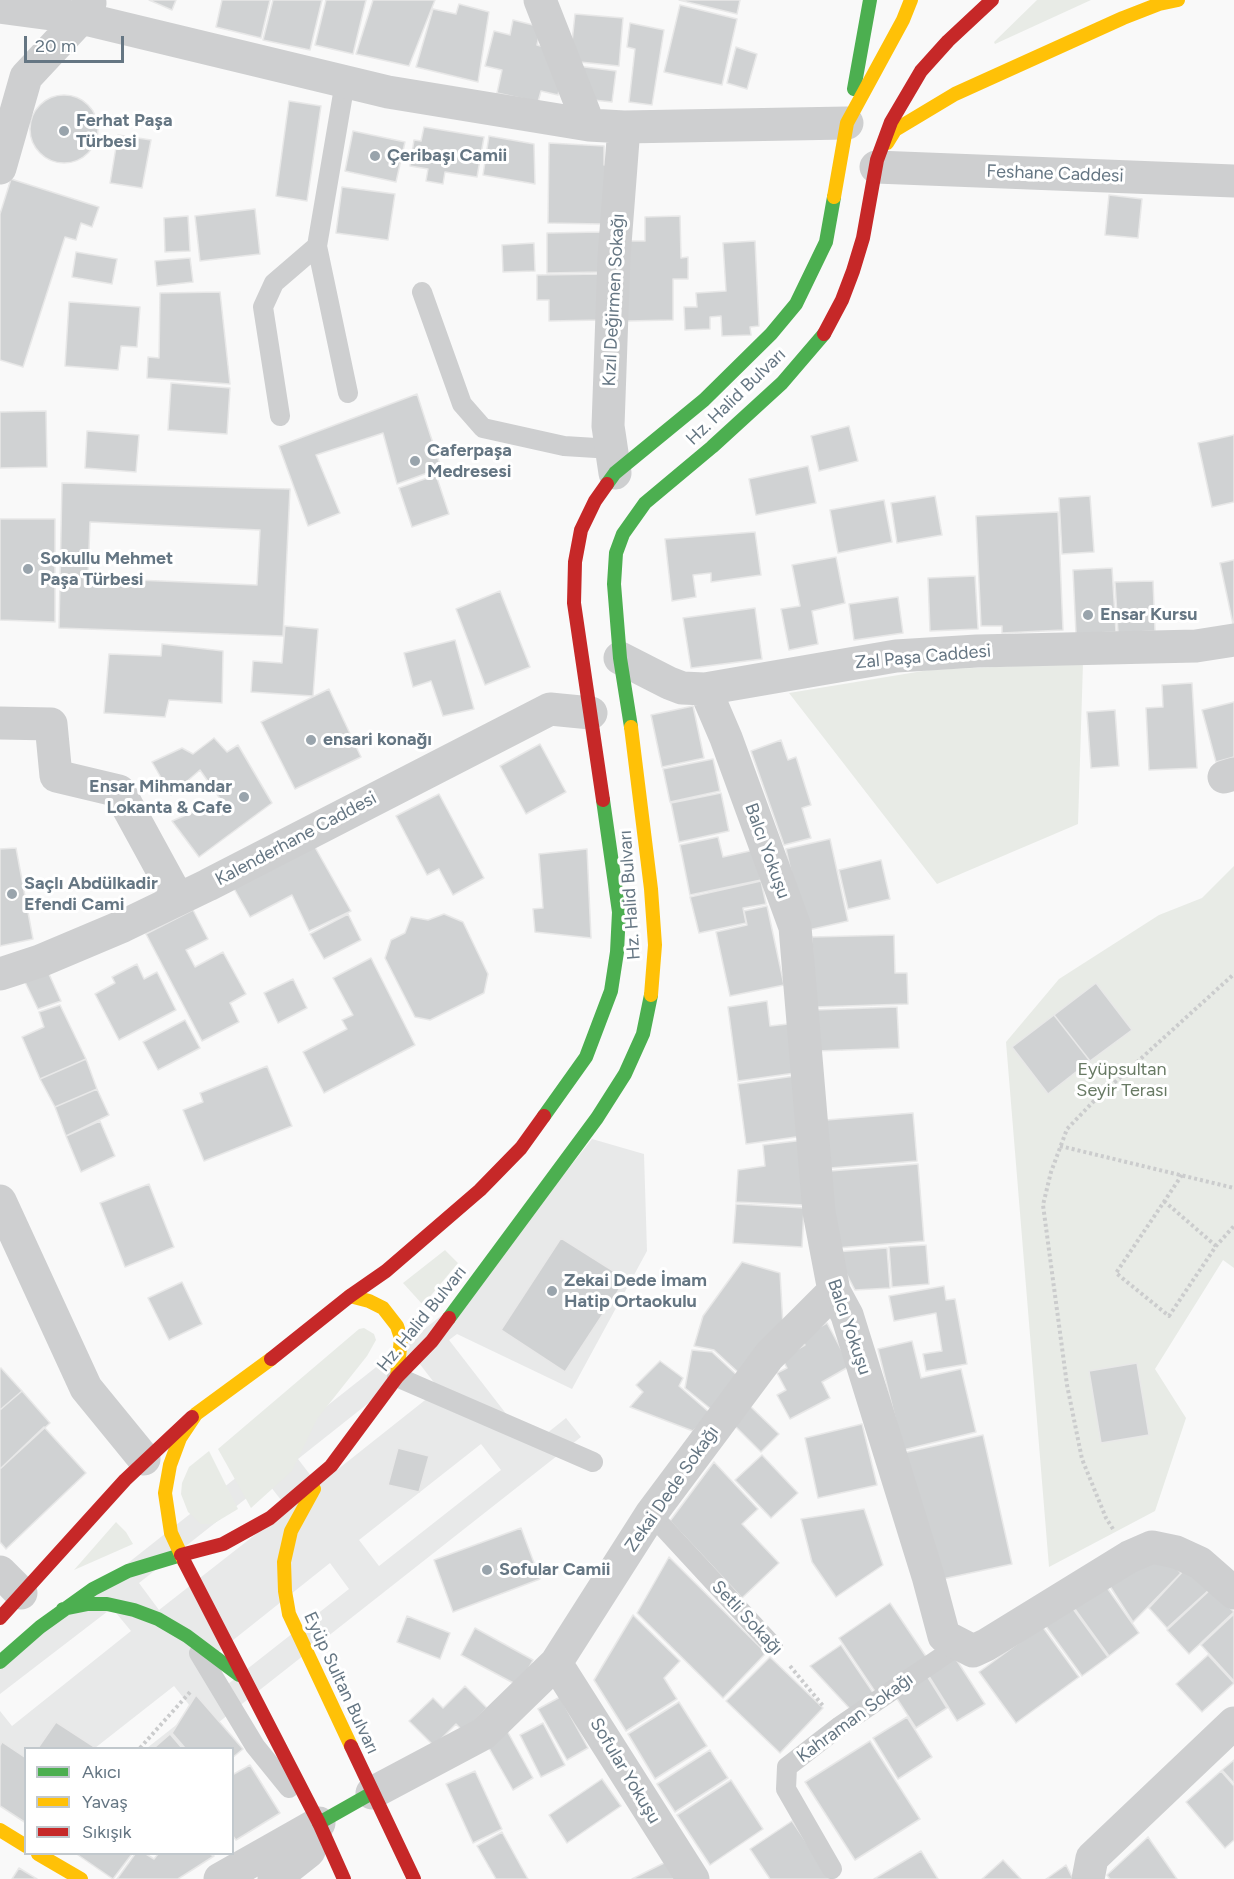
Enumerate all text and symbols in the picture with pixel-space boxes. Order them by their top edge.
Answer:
scale bar [27,24,128,62]
text: 20 m [35,35,76,57]
place label: Ferhat Paşa Türbesi [76,110,173,152]
marker: Ferhat Paşa Türbesi [57,124,71,138]
place label: Çeribaşı Camii [387,145,507,167]
marker: Çeribaşı Camii [368,149,382,163]
street label: Feshane Caddesi [986,161,1124,187]
street label: Kızıl Değirmen Sokağı [599,213,629,387]
street label: Hz. Halid Bulvarı [682,344,790,450]
place label: Caferpaşa Medresesi [427,440,512,482]
marker: Caferpaşa Medresesi [408,454,422,468]
place label: Sokullu Mehmet Paşa Türbesi [40,548,173,590]
marker: Sokullu Mehmet Paşa Türbesi [21,562,35,576]
place label: Ensar Kursu [1100,604,1197,626]
marker: Ensar Kursu [1081,608,1095,622]
street label: Zal Paşa Caddesi [854,640,992,674]
place label: ensari konağı [323,729,432,751]
marker: ensari konağı [304,733,318,747]
place label: Ensar Mihmandar Lokanta & Cafe [89,776,232,818]
street label: Kalenderhane Caddesi [212,787,380,891]
marker: Ensar Mihmandar Lokanta & Cafe [237,790,251,804]
street label: Balcı Yokuşu [740,800,794,902]
street label: Hz. Halid Bulvarı [615,829,645,961]
place label: Saçlı Abdülkadir Efendi Cami [24,873,158,916]
marker: Saçlı Abdülkadir Efendi Cami [5,887,19,901]
park label: Eyüpsultan Seyir Terası [1076,1059,1168,1102]
street label: Hz. Halid Bulvarı [373,1262,471,1376]
place label: Zekai Dede İmam Hatip Ortaokulu [564,1270,707,1312]
street label: Balcı Yokuşu [823,1276,875,1378]
marker: Zekai Dede İmam Hatip Ortaokulu [545,1284,559,1298]
street label: Zekai Dede Sokağı [621,1422,723,1556]
place label: Sofular Camii [499,1559,611,1581]
marker: Sofular Camii [480,1563,494,1577]
street label: Setli Sokağı [707,1576,787,1660]
street label: Eyüp Sultan Bulvarı [299,1609,383,1757]
street label: Kahraman Sokağı [793,1669,917,1767]
street label: Sofular Yokuşu [585,1714,665,1828]
legend [24,1747,234,1855]
text: Akıcı [82,1761,121,1783]
text: Yavaş [82,1791,128,1813]
text: Sıkışık [82,1821,132,1843]

